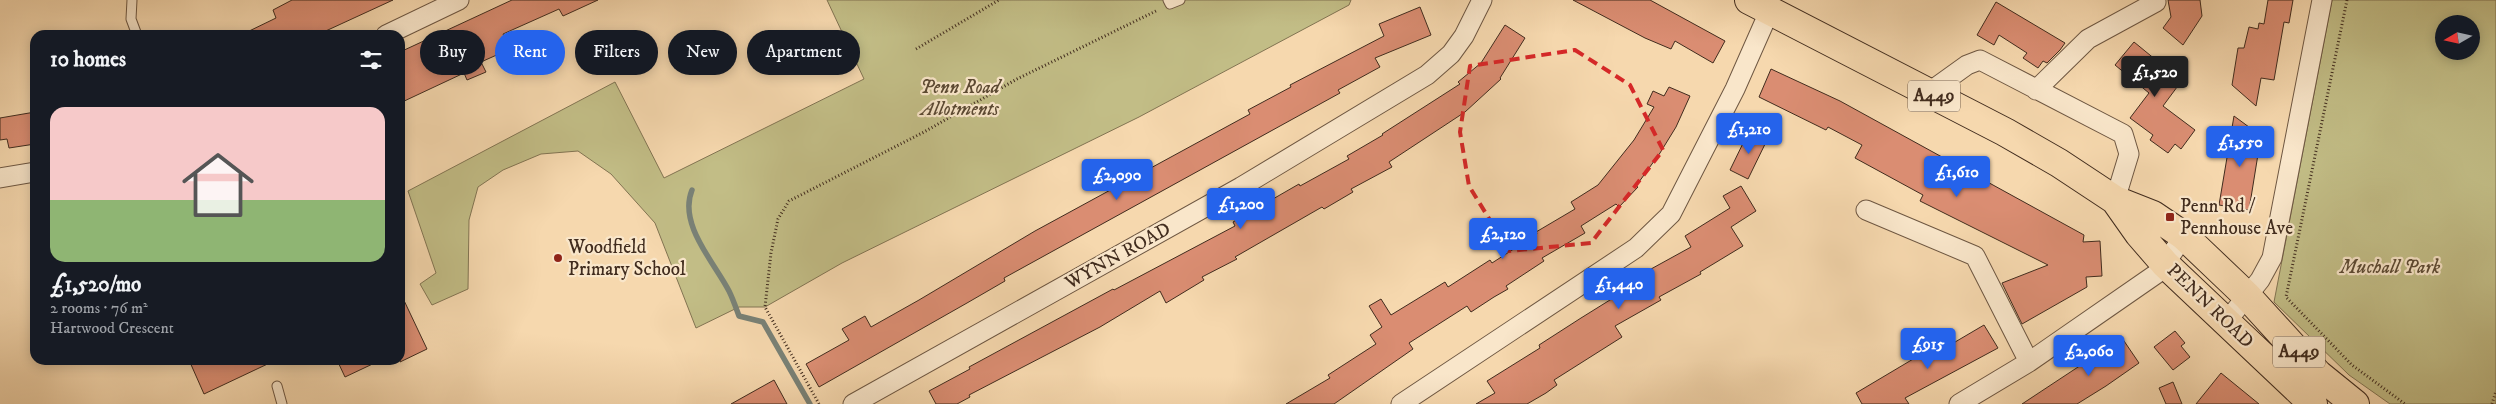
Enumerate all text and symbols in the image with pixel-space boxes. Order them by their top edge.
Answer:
north arrow [2435,15,2480,60]
map controls [2435,15,2480,60]
chip: Buy [420,30,485,75]
chip: Rent [495,30,565,75]
chip: Filters [575,30,658,75]
chip: New [668,30,737,75]
chip: Apartment [747,30,860,75]
icon: filters [357,46,385,74]
text: 10 homes [50,47,126,73]
pin: £1,520 [2114,56,2196,98]
text: £1,520 [2132,62,2178,82]
park label: Penn Road Allotments [919,76,1003,121]
road number: A449 [1908,80,1960,112]
pin: £1,210 [1708,112,1790,155]
text: £1,210 [1727,119,1771,139]
pin: £1,550 [2199,126,2281,168]
text: £1,550 [2217,132,2263,152]
icon: home [173,140,263,230]
pin: £1,610 [1916,156,1998,198]
pin: £2,090 [1076,158,1158,201]
text: £1,610 [1935,162,1979,182]
text: £2,090 [1093,165,1141,185]
pin: £1,200 [1200,188,1282,230]
text: £1,200 [1218,194,1264,214]
place label: Penn Rd / Pennhouse Ave [2180,195,2293,240]
marker: Penn Rd / Pennhouse Ave [2164,211,2176,223]
street label: WYNN ROAD [1060,218,1175,295]
pin: £2,120 [1462,218,1544,260]
text: £2,120 [1480,224,1526,244]
place label: Woodfield Primary School [567,236,686,281]
marker: Woodfield Primary School [552,252,564,264]
park label: Muchall Park [2338,256,2440,279]
street label: PENN ROAD [2162,259,2258,353]
pin: £1,440 [1578,268,1660,310]
text: £1,520/mo [50,272,141,298]
text: £1,440 [1595,274,1643,294]
text: 2 rooms · 76 m² [50,298,148,318]
text: Hartwood Crescent [50,318,174,338]
pin: £915 [1898,328,1958,370]
text: £915 [1912,334,1944,354]
pin: £2,060 [2048,334,2130,377]
road number: A449 [2273,337,2325,368]
text: £2,060 [2065,341,2113,361]

